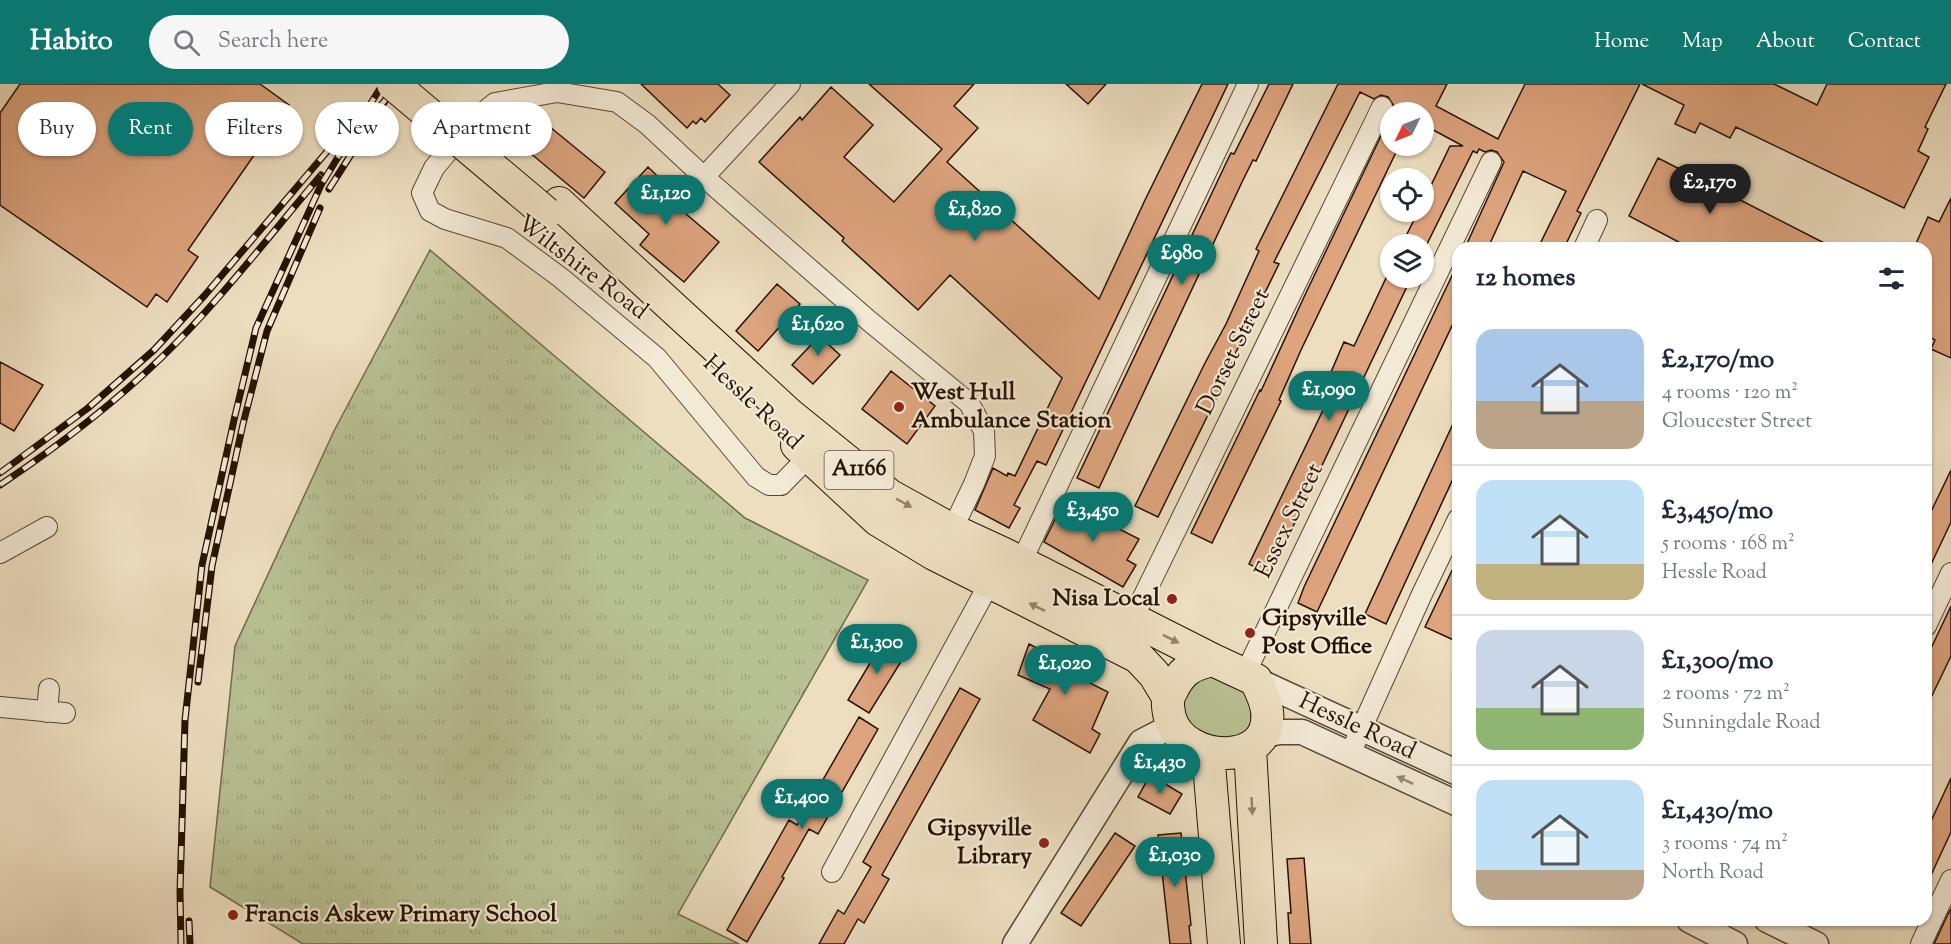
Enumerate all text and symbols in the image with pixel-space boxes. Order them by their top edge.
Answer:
search box [149,15,569,69]
text: Habito [30,22,113,62]
icon: search [170,26,203,59]
text: Search here [218,26,328,58]
text: Home [1594,27,1649,57]
text: Map [1682,27,1723,57]
text: About [1756,27,1815,57]
text: Contact [1848,27,1921,57]
chip: Buy [18,102,96,156]
chip: Rent [108,102,193,156]
chip: Filters [205,102,303,156]
chip: New [315,102,399,156]
chip: Apartment [411,102,552,156]
north arrow [1380,102,1434,156]
map controls [1380,102,1434,288]
pin: £2,170 [1661,164,1759,215]
button: locate [1380,168,1434,222]
text: £2,170 [1684,169,1736,198]
pin: £1,120 [617,175,715,226]
text: £1,120 [641,180,691,209]
pin: £1,820 [926,191,1024,242]
text: £1,820 [949,196,1001,225]
street label: Wiltshire Road [509,207,655,329]
button: layers [1380,234,1434,288]
pin: £980 [1146,235,1218,286]
text: £980 [1161,240,1203,269]
text: 12 homes [1476,260,1575,297]
icon: filters [1875,262,1908,295]
street label: Dorset Street [1189,283,1279,421]
pin: £1,620 [769,306,867,357]
text: £1,620 [792,311,844,340]
text: £2,170/mo [1662,342,1774,379]
street label: Hessle Road [694,348,810,459]
icon: home [1524,353,1596,425]
pin: £1,090 [1280,371,1378,422]
place label: West Hull Ambulance Station [911,376,1112,438]
text: £1,090 [1302,376,1356,405]
text: 4 rooms · 120 m² [1662,379,1798,408]
marker: West Hull Ambulance Station [892,400,906,414]
text: Gloucester Street [1662,408,1812,437]
road number: A1166 [824,451,894,489]
street label: Essex Street [1247,458,1333,584]
pin: £3,450 [1044,492,1142,543]
text: £3,450/mo [1662,493,1773,530]
text: £3,450 [1067,497,1119,526]
one-way arrow [895,498,912,508]
icon: home [1524,504,1596,576]
text: 5 rooms · 168 m² [1662,530,1795,559]
text: Hessle Road [1662,559,1767,588]
place label: Nisa Local [1052,582,1160,616]
marker: Nisa Local [1165,592,1179,606]
one-way arrow [1028,602,1045,612]
place label: Gipsyville Post Office [1262,602,1372,664]
pin: £1,300 [828,624,926,675]
marker: Gipsyville Post Office [1243,626,1257,640]
text: £1,300 [851,629,903,658]
one-way arrow [1163,634,1180,644]
text: £1,300/mo [1662,643,1774,680]
pin: £1,020 [1016,645,1114,696]
text: £1,020 [1039,650,1091,679]
icon: home [1524,654,1596,726]
text: 2 rooms · 72 m² [1662,680,1790,709]
street label: Hessle Road [1293,685,1422,769]
text: Sunningdale Road [1662,709,1820,738]
pin: £1,430 [1111,744,1209,795]
text: £1,430 [1134,749,1186,778]
one-way arrow [1396,775,1413,784]
pin: £1,400 [753,779,851,830]
text: £1,400 [775,784,829,813]
text: £1,430/mo [1662,793,1773,830]
one-way arrow [1248,797,1257,816]
icon: home [1524,804,1596,876]
place label: Gipsyville Library [927,812,1032,874]
text: 3 rooms · 74 m² [1662,830,1788,859]
marker: Gipsyville Library [1037,836,1051,850]
pin: £1,030 [1126,837,1224,888]
text: £1,030 [1149,842,1201,871]
text: North Road [1662,859,1764,888]
place label: Francis Askew Primary School [245,898,557,932]
marker: Francis Askew Primary School [226,908,240,922]

